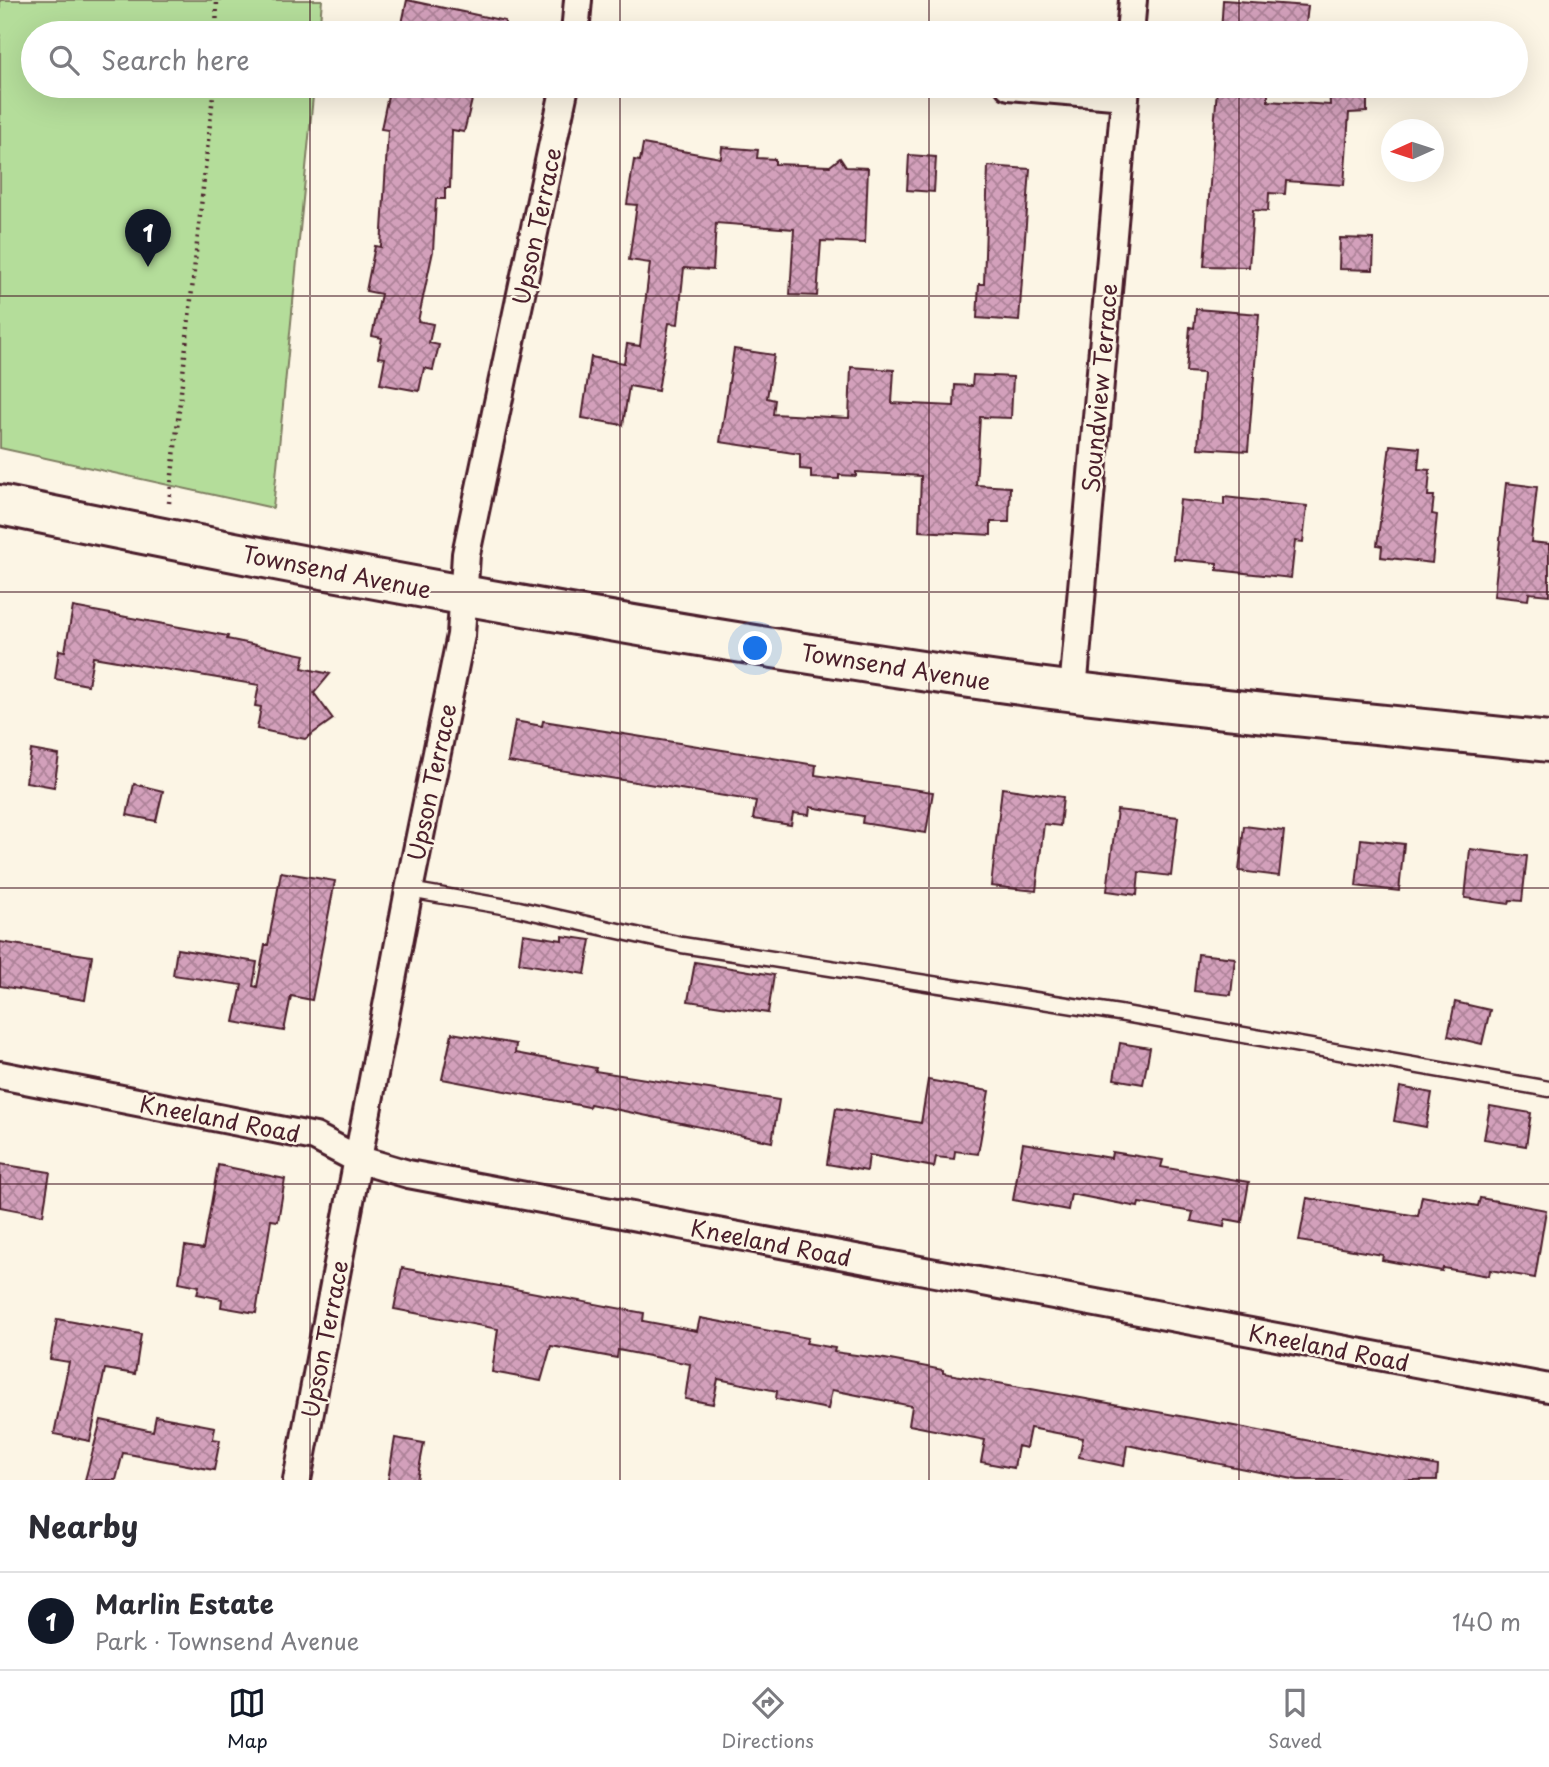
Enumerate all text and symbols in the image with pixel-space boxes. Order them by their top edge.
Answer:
search box [21,21,1528,98]
text: Search here [101,40,250,79]
icon: search [45,41,83,79]
north arrow [1381,119,1444,182]
street label: Upson Terrace [502,144,570,308]
pin: 1 [125,209,171,267]
street label: Soundview Terrace [1072,282,1126,494]
street label: Townsend Avenue [240,536,434,606]
your location [738,631,772,665]
street label: Townsend Avenue [799,634,993,698]
street label: Upson Terrace [397,700,465,864]
street label: Kneeland Road [137,1085,303,1151]
street label: Kneeland Road [688,1209,854,1275]
street label: Upson Terrace [292,1257,356,1421]
street label: Kneeland Road [1246,1314,1412,1380]
text: Nearby [28,1503,138,1548]
text: Marlin Estate [95,1584,274,1623]
text: 1 [46,1604,57,1639]
text: 140 m [1452,1604,1521,1639]
text: Park · Townsend Avenue [95,1623,359,1658]
tab: Map [227,1684,268,1754]
tab: Directions [722,1684,814,1754]
tab: Saved [1268,1684,1322,1754]

